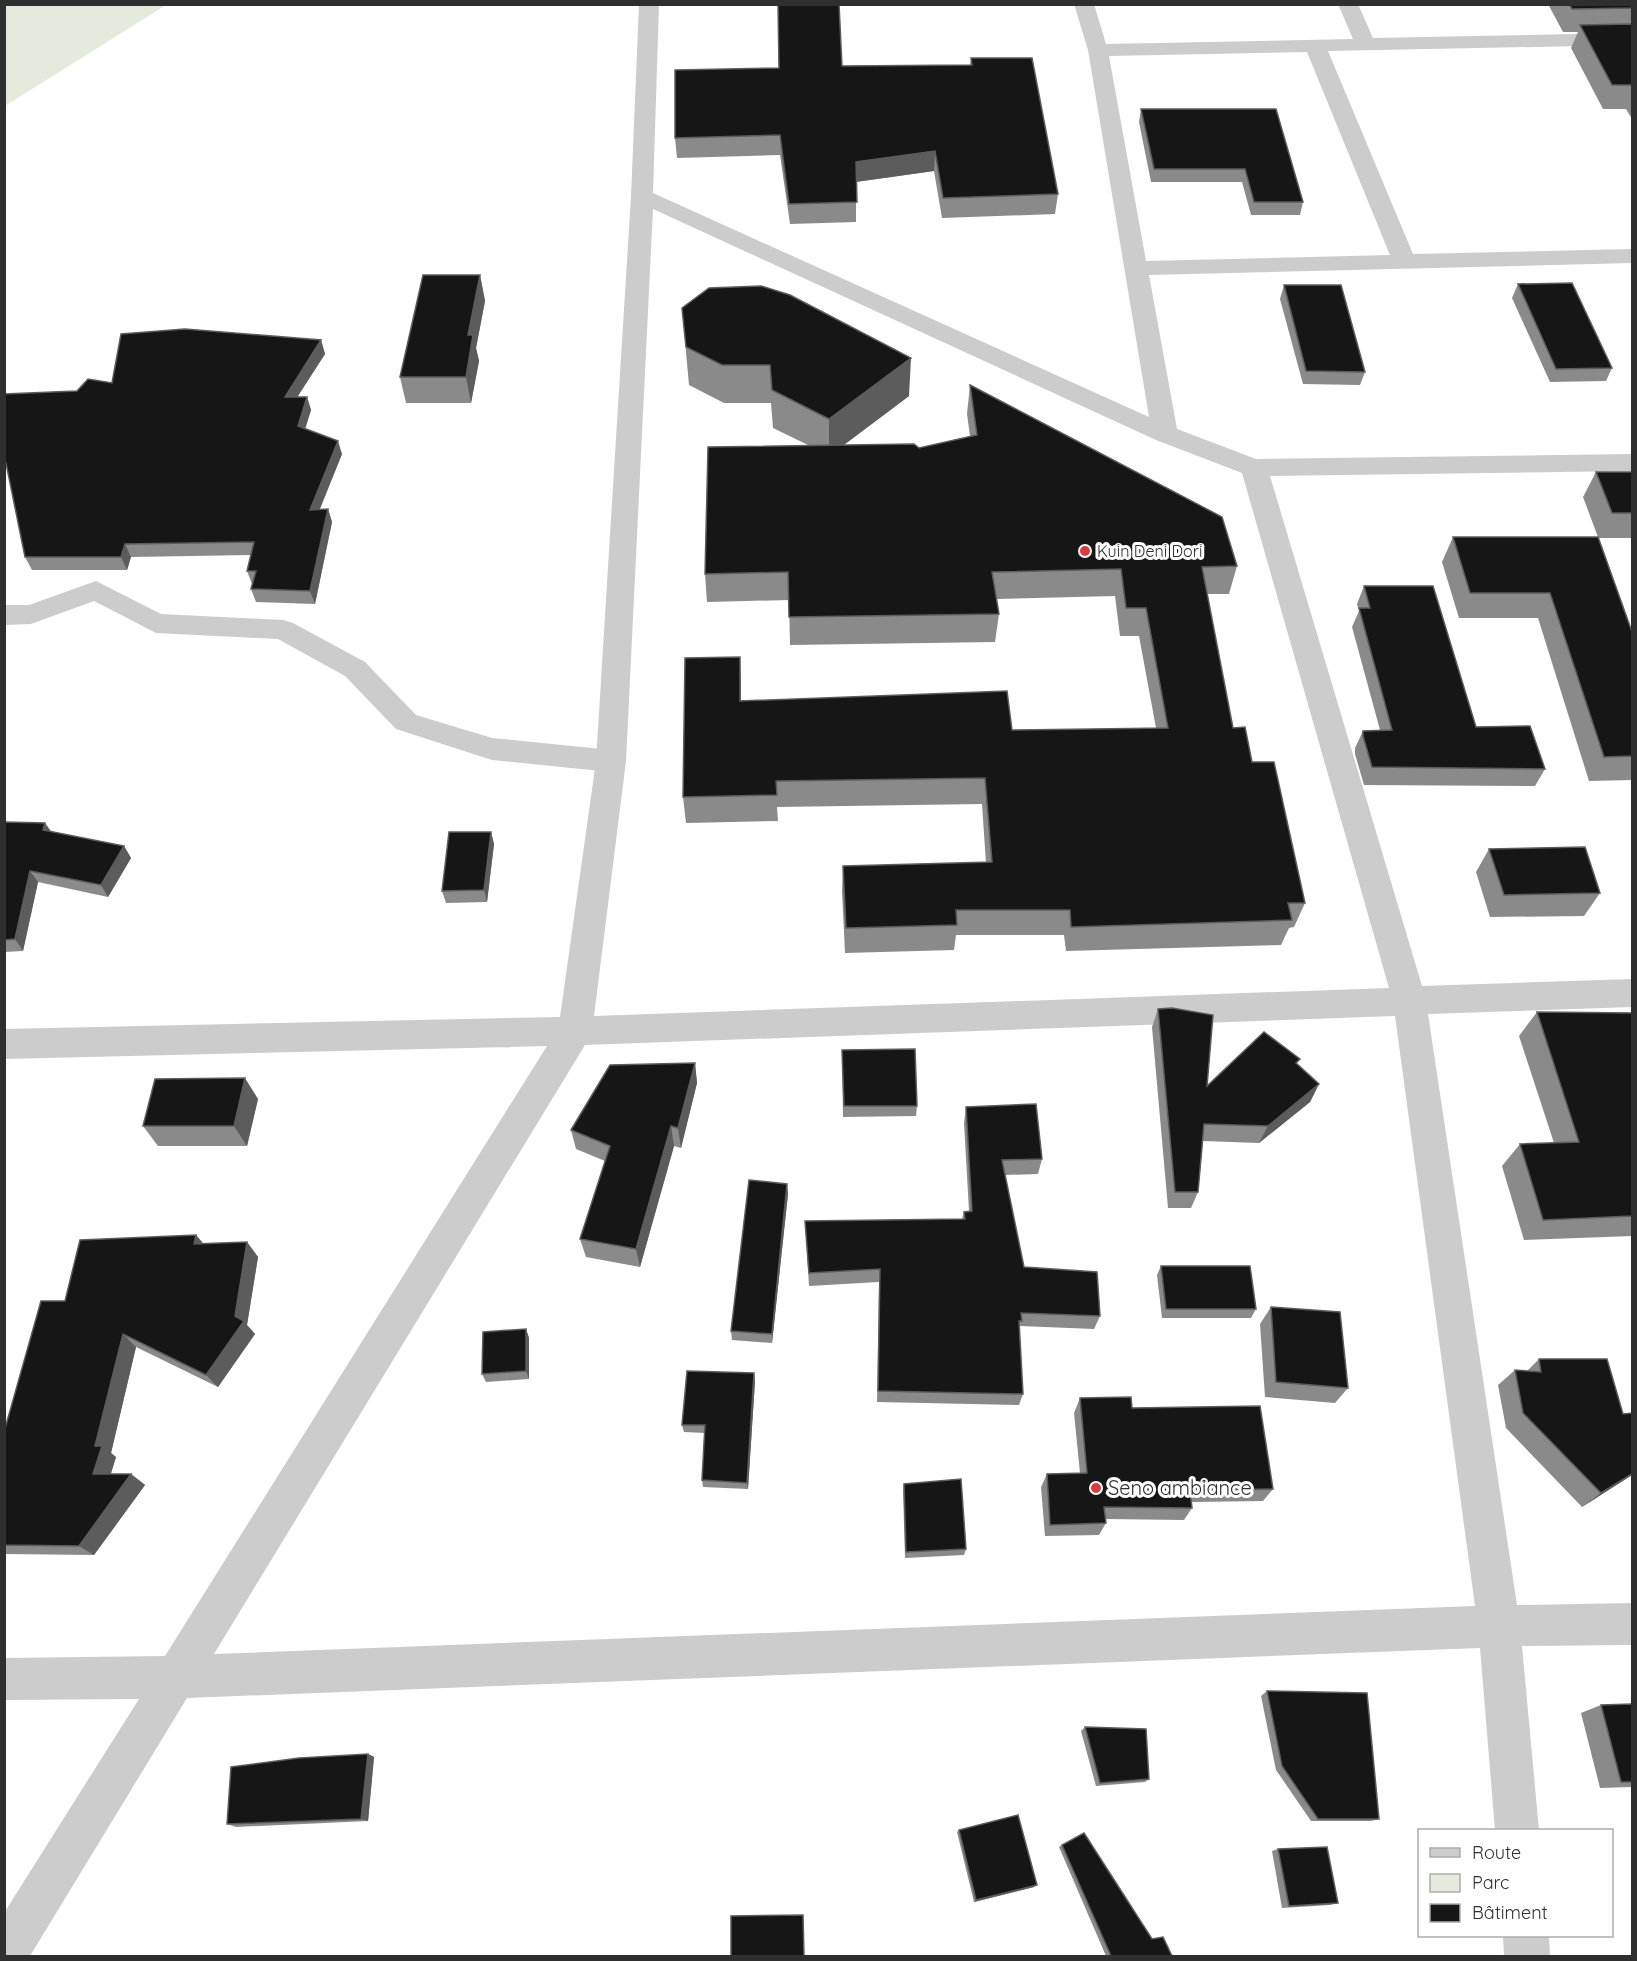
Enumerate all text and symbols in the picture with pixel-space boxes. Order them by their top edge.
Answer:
place label: Kuin Deni Dori [1097,541,1202,561]
marker: Kuin Deni Dori [1078,544,1092,558]
place label: Seno ambiance [1108,1475,1252,1500]
marker: Seno ambiance [1089,1481,1103,1495]
legend [1418,1829,1613,1937]
text: Route [1472,1841,1521,1864]
text: Parc [1472,1871,1509,1894]
text: Bâtiment [1472,1901,1548,1924]

